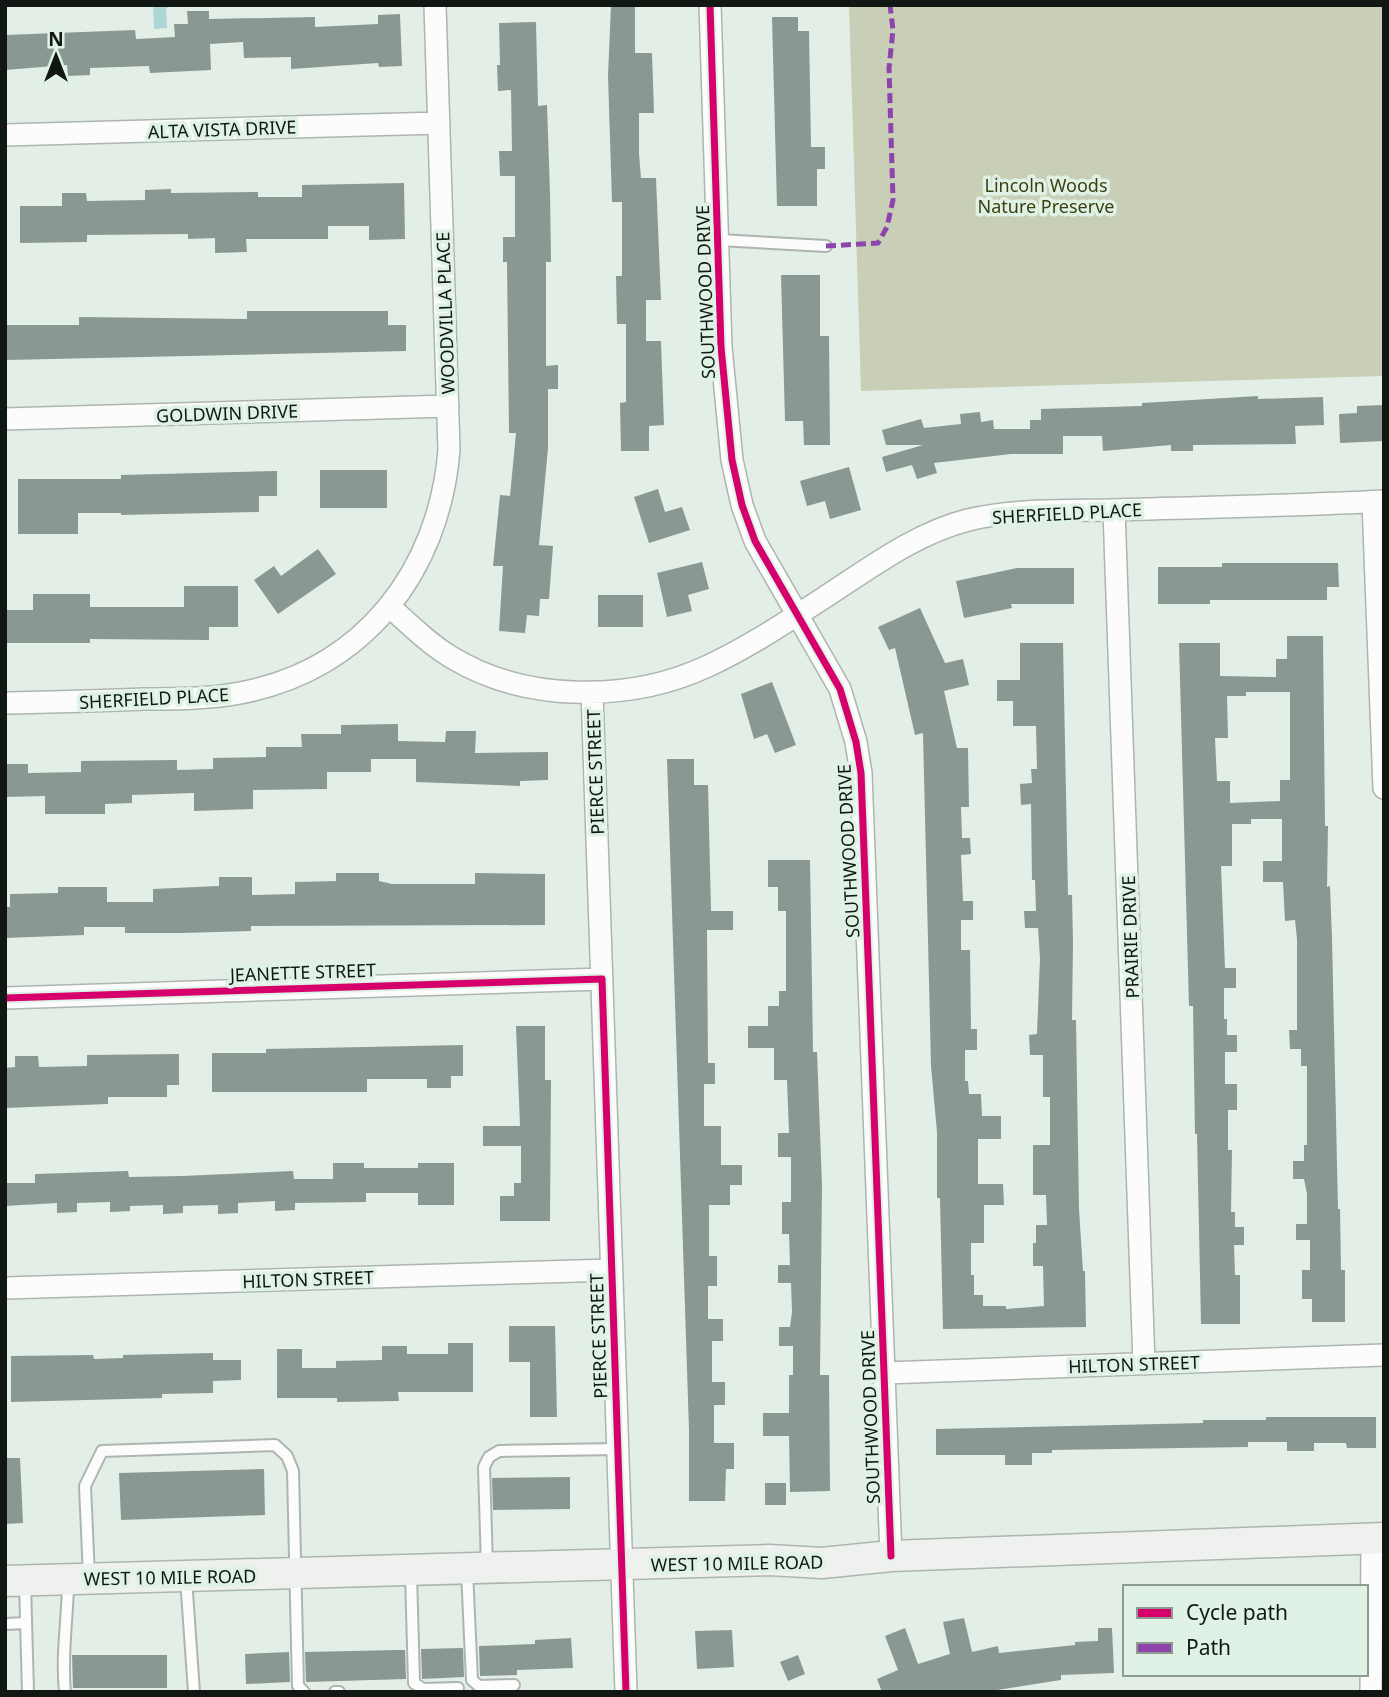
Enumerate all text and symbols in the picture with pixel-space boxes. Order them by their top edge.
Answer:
north arrow [21,21,91,91]
text: N [48,26,64,52]
street label: ALTA VISTA DRIVE [147,114,297,144]
park label: Lincoln Woods Nature Preserve [978,173,1114,218]
street label: SOUTHWOOD DRIVE [690,205,720,379]
street label: WOODVILLA PLACE [430,231,460,395]
street label: GOLDWIN DRIVE [156,399,298,427]
street label: SHERFIELD PLACE [991,497,1143,529]
street label: SHERFIELD PLACE [78,682,230,714]
street label: PIERCE STREET [581,709,609,835]
street label: SOUTHWOOD DRIVE [831,763,865,939]
street label: PRAIRIE DRIVE [1116,875,1144,999]
street label: JEANETTE STREET [227,957,377,987]
street label: HILTON STREET [242,1265,374,1293]
street label: PIERCE STREET [584,1273,612,1399]
street label: SOUTHWOOD DRIVE [855,1330,885,1504]
street label: HILTON STREET [1068,1350,1200,1378]
street label: WEST 10 MILE ROAD [650,1549,824,1577]
street label: WEST 10 MILE ROAD [83,1563,257,1591]
legend [1123,1585,1368,1676]
text: Cycle path [1186,1598,1288,1626]
text: Path [1186,1633,1231,1661]

